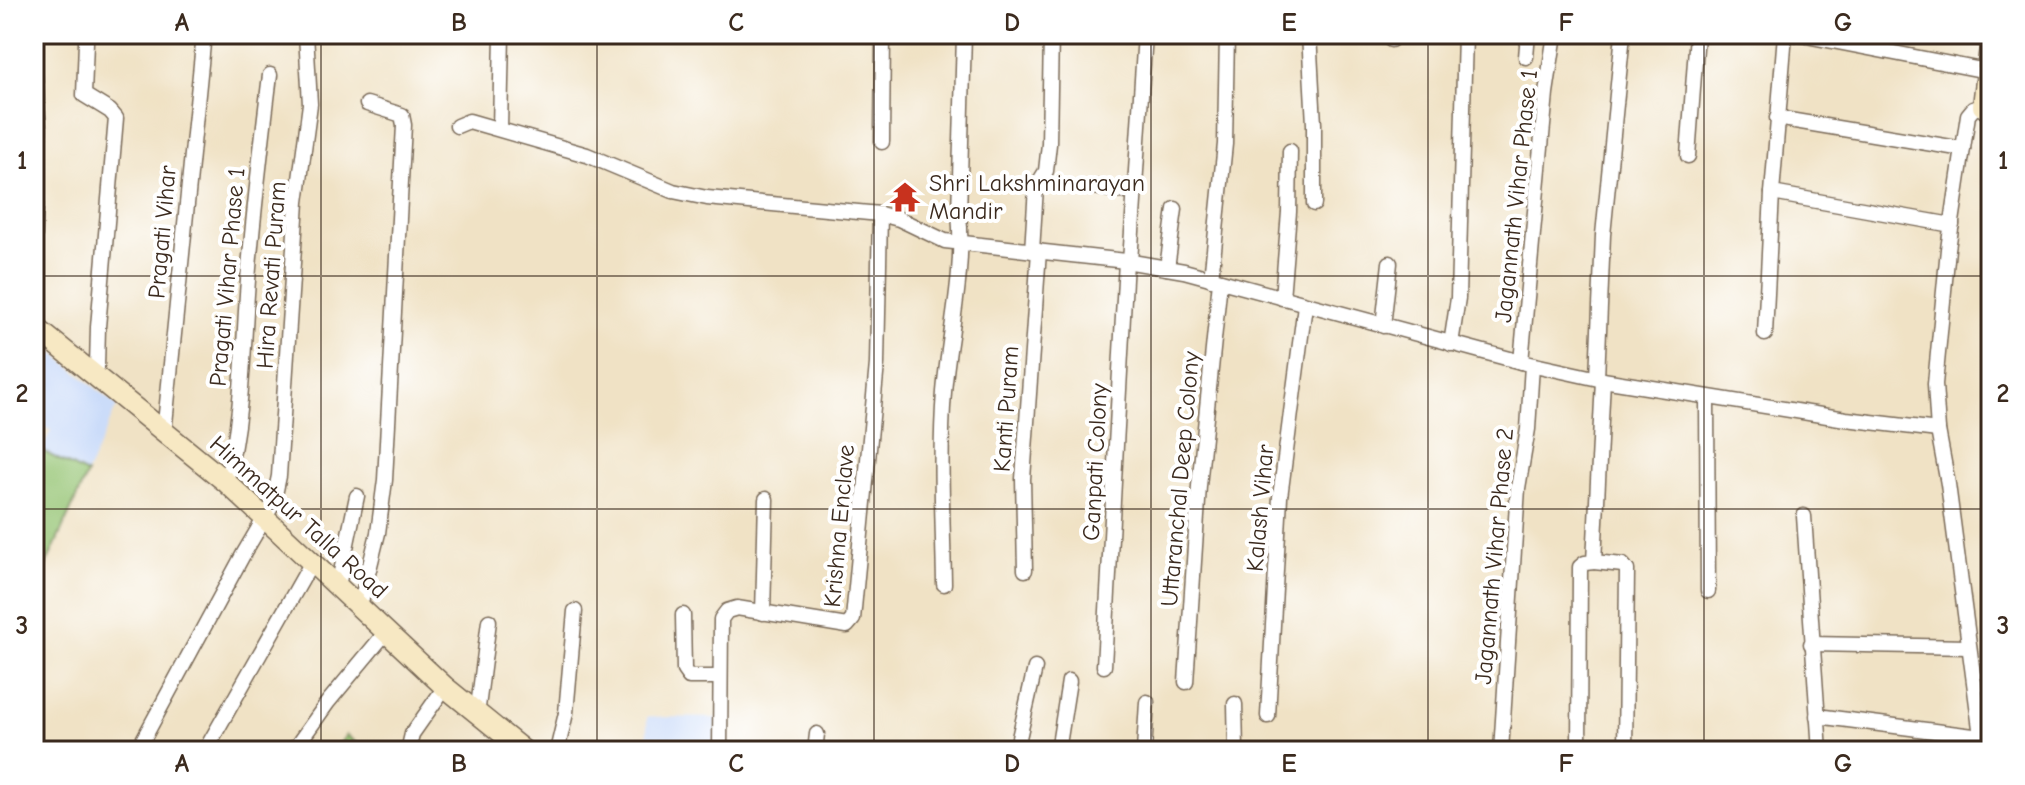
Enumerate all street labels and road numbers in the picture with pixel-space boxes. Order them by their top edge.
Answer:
street label: Jagannath Vihar Phase 1 [1489,68,1543,324]
street label: Pragati Vihar [142,164,182,300]
street label: Pragati Vihar Phase 1 [203,166,251,388]
street label: Hira Revati Puram [250,180,292,370]
street label: Kanti Puram [988,345,1024,473]
street label: Uttaranchal Deep Colony [1155,350,1205,608]
street label: Ganpati Colony [1077,382,1113,541]
street label: Jagannath Vihar Phase 2 [1469,427,1519,685]
street label: Himmatpur Talla Road [204,430,394,604]
street label: Krishna Enclave [818,443,860,609]
street label: Kalash Vihar [1241,443,1280,573]

